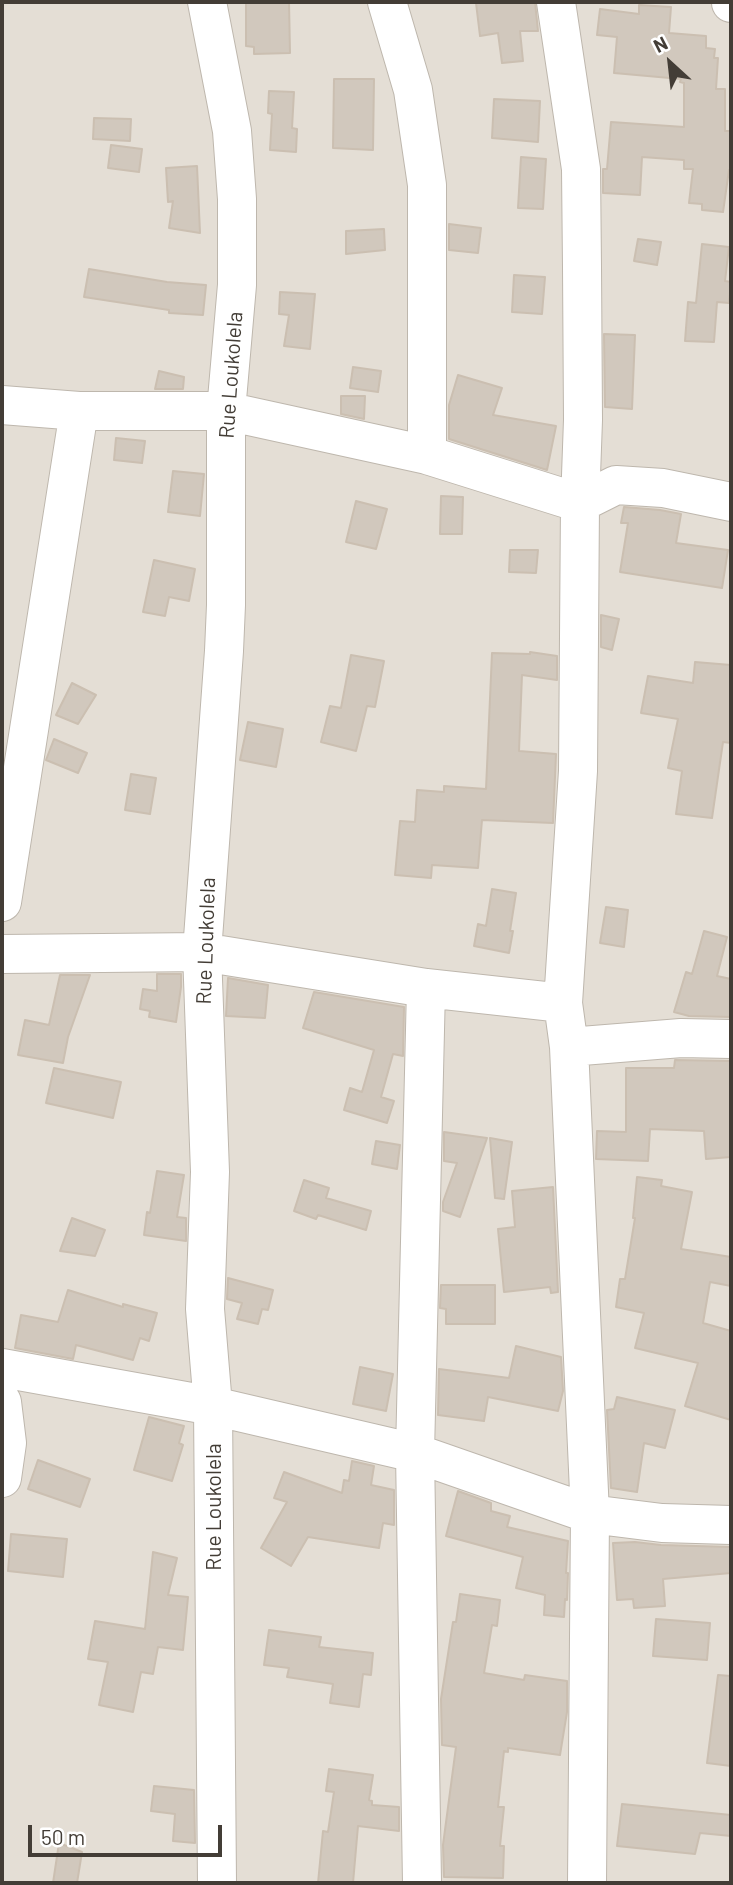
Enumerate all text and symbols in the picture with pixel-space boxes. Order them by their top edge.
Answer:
north arrow [635,28,705,98]
text: N [649,31,671,57]
street label: Rue Loukolela [214,311,248,439]
street label: Rue Loukolela [191,877,221,1005]
street label: Rue Loukolela [201,1443,227,1571]
scale bar [32,1812,226,1856]
text: 50 m [41,1824,85,1849]

